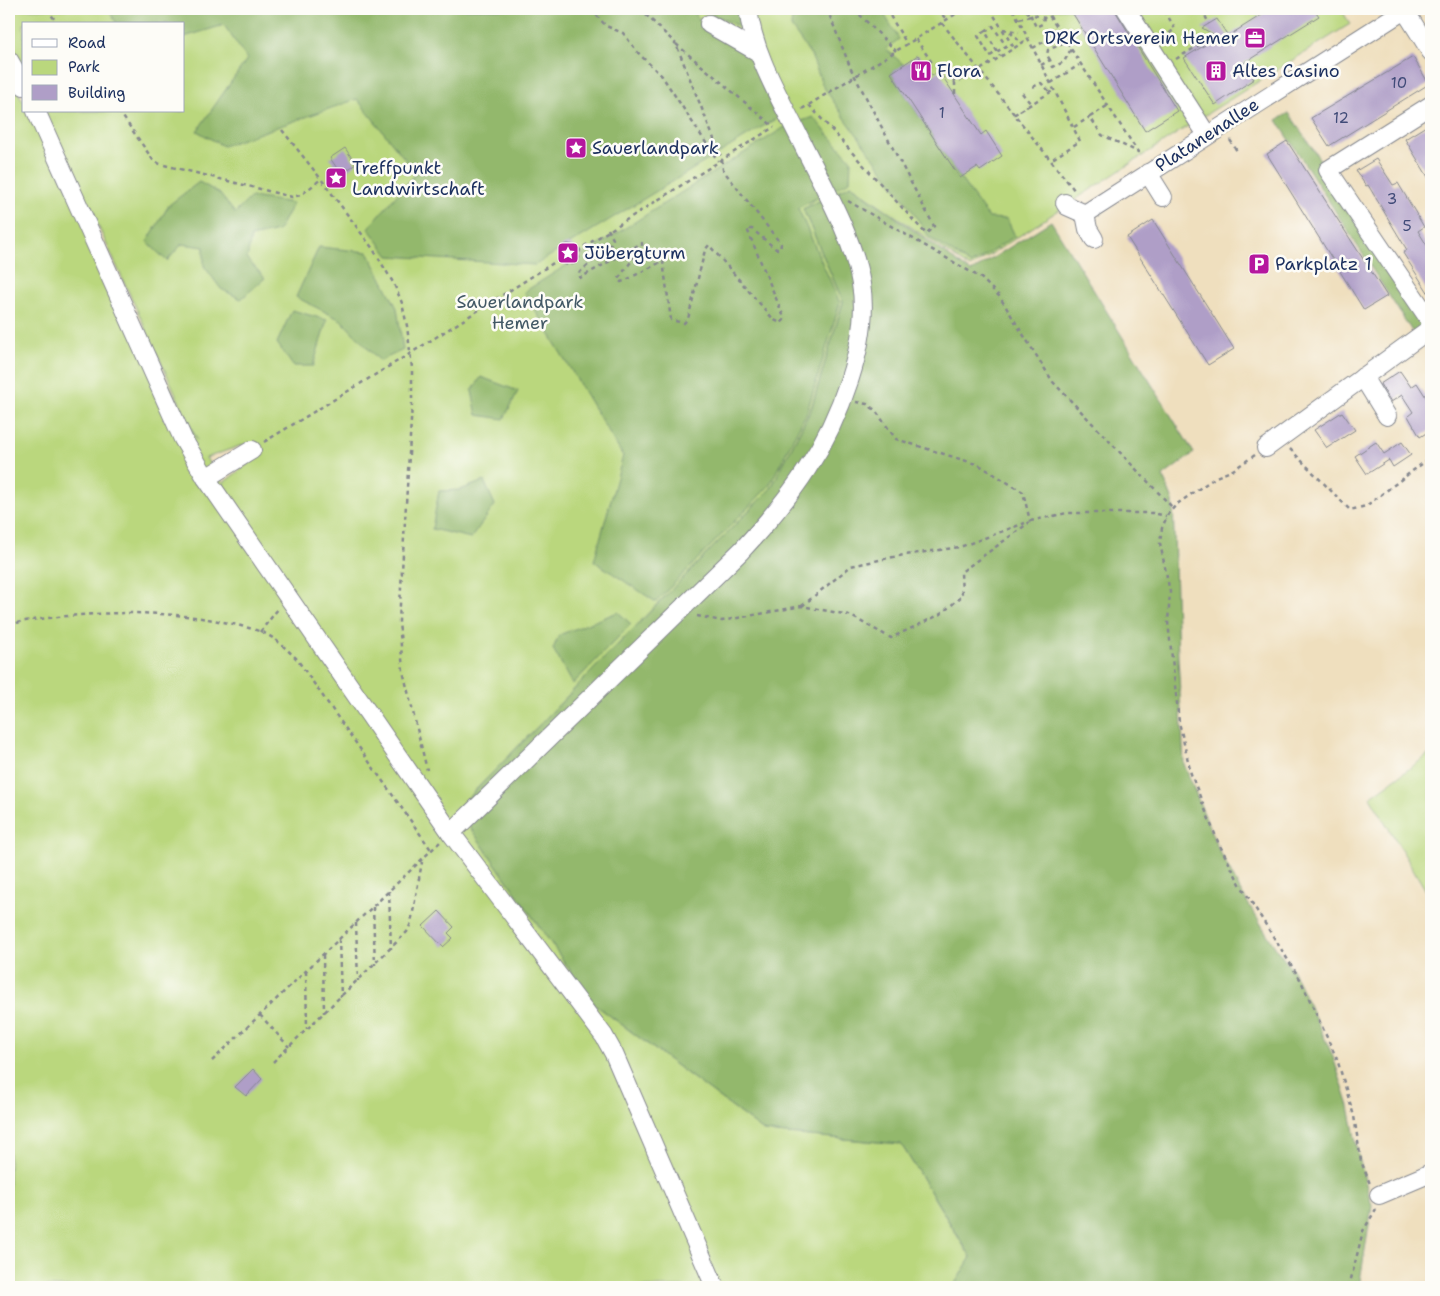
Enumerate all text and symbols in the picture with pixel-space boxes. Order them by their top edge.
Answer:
legend [22,22,185,112]
place label: DRK Ortsverein Hemer [1044,26,1239,50]
office icon: DRK Ortsverein Hemer [1243,26,1267,50]
text: Road [68,33,106,53]
text: Park [68,57,100,77]
restaurant icon: Flora [909,59,933,83]
place label: Flora [937,59,981,83]
building icon: Altes Casino [1204,59,1228,83]
place label: Altes Casino [1232,59,1340,83]
house number: 10 [1391,73,1407,93]
text: Building [68,83,125,103]
street label: Platanenallee [1150,92,1264,178]
house number: 1 [939,103,945,123]
house number: 12 [1333,108,1349,128]
place icon: Sauerlandpark [564,136,588,160]
place label: Sauerlandpark [592,136,719,160]
place label: Treffpunkt Landwirtschaft [352,156,485,201]
place icon: Treffpunkt Landwirtschaft [324,166,348,190]
house number: 3 [1387,189,1397,209]
house number: 5 [1402,216,1412,236]
place icon: Jübergturm [556,241,580,265]
place label: Jübergturm [584,241,685,265]
parking icon: Parkplatz 1 [1247,252,1271,276]
place label: Parkplatz 1 [1275,252,1372,276]
park label: Sauerlandpark Hemer [457,290,584,335]

